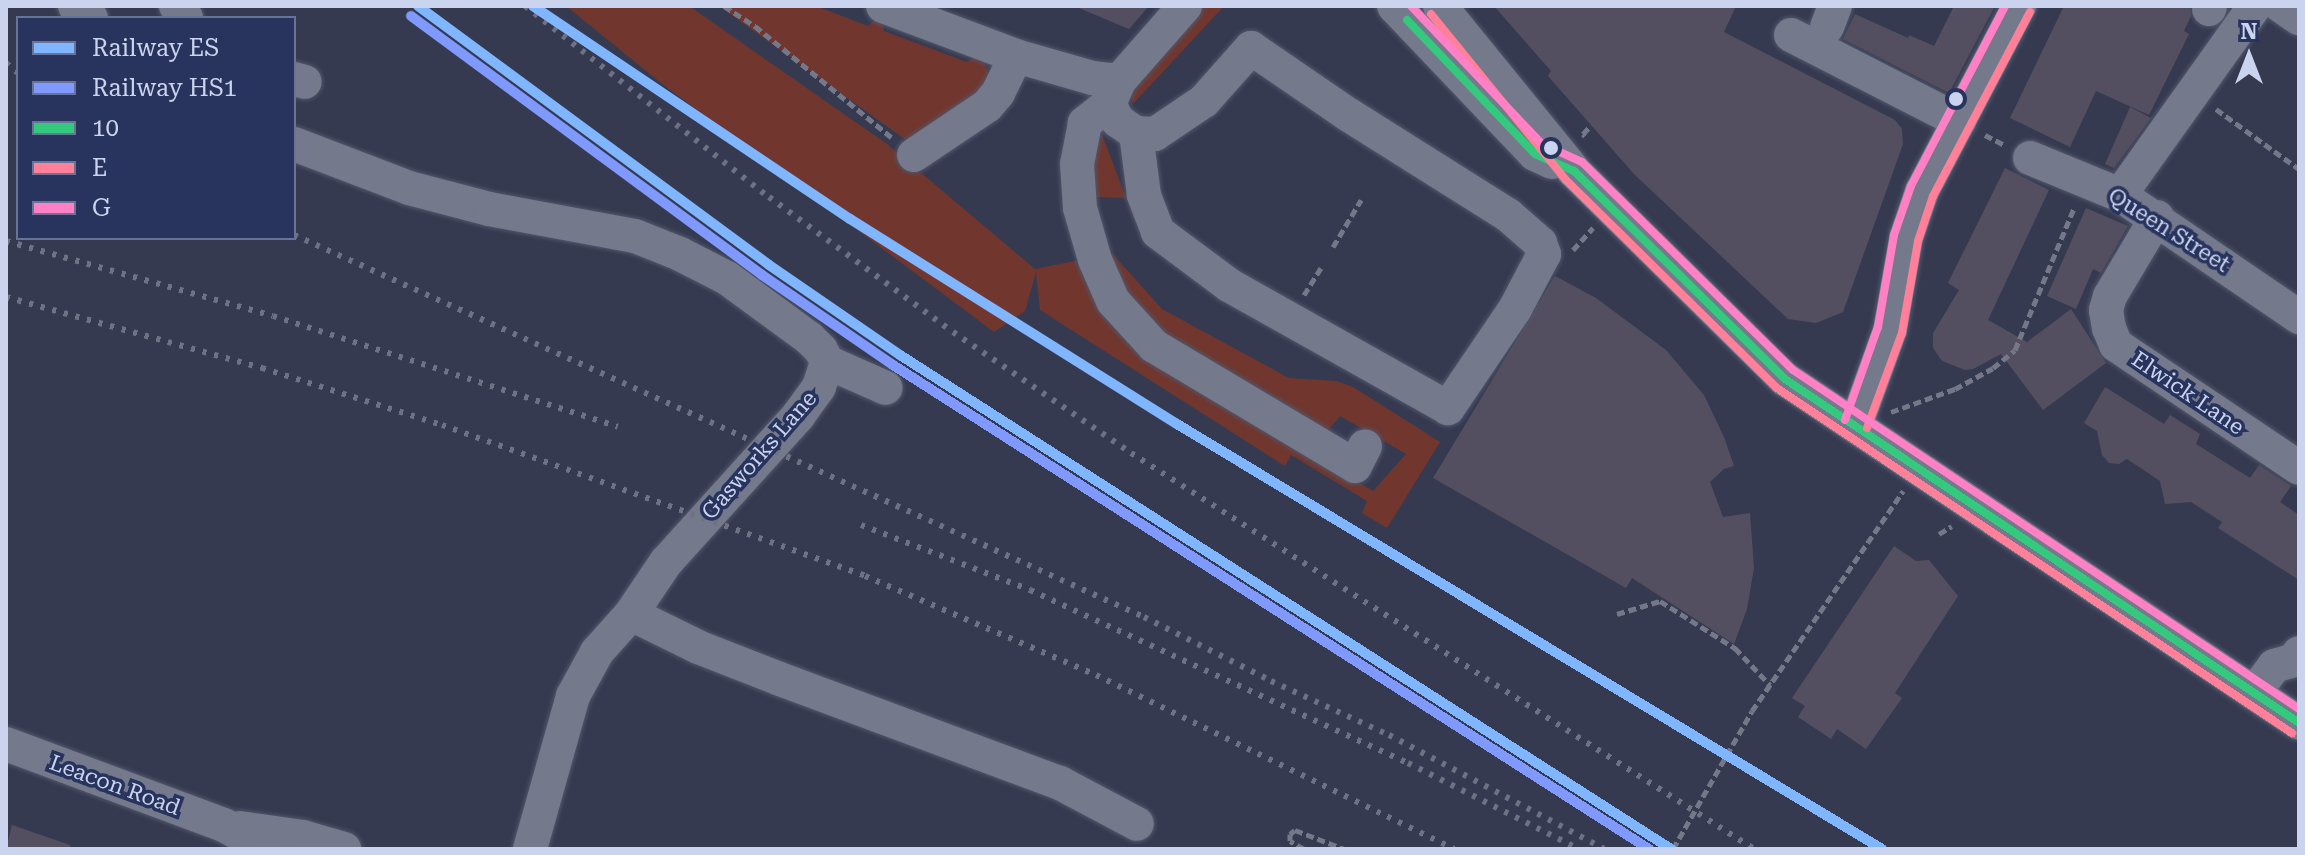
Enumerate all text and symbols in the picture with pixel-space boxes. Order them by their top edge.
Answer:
legend [16,16,296,240]
north arrow [2209,16,2289,96]
text: N [2241,19,2257,44]
text: Railway ES [92,34,219,62]
text: Railway HS1 [92,74,237,102]
unlabelled marker [1948,91,1964,107]
text: 10 [92,114,119,142]
unlabelled marker [1543,140,1559,156]
text: E [92,154,107,182]
street label: Queen Street [2103,182,2235,278]
text: G [92,194,111,222]
street label: Elwick Lane [2127,346,2249,440]
street label: Gasworks Lane [696,385,822,525]
street label: Leacon Road [46,749,184,821]

